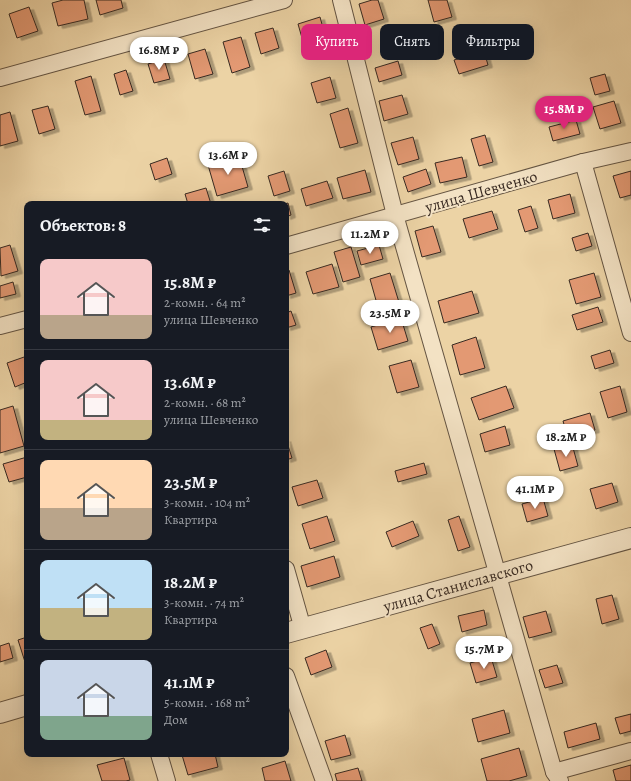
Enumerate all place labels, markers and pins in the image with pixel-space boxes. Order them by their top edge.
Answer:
pin: 16.8M ₽ [122,37,196,71]
pin: 15.8M ₽ [527,96,601,130]
pin: 13.6M ₽ [191,142,265,176]
pin: 11.2M ₽ [333,221,407,255]
pin: 23.5M ₽ [353,300,427,334]
pin: 18.2M ₽ [529,424,603,458]
pin: 41.1M ₽ [498,476,572,510]
pin: 15.7M ₽ [447,636,521,670]

